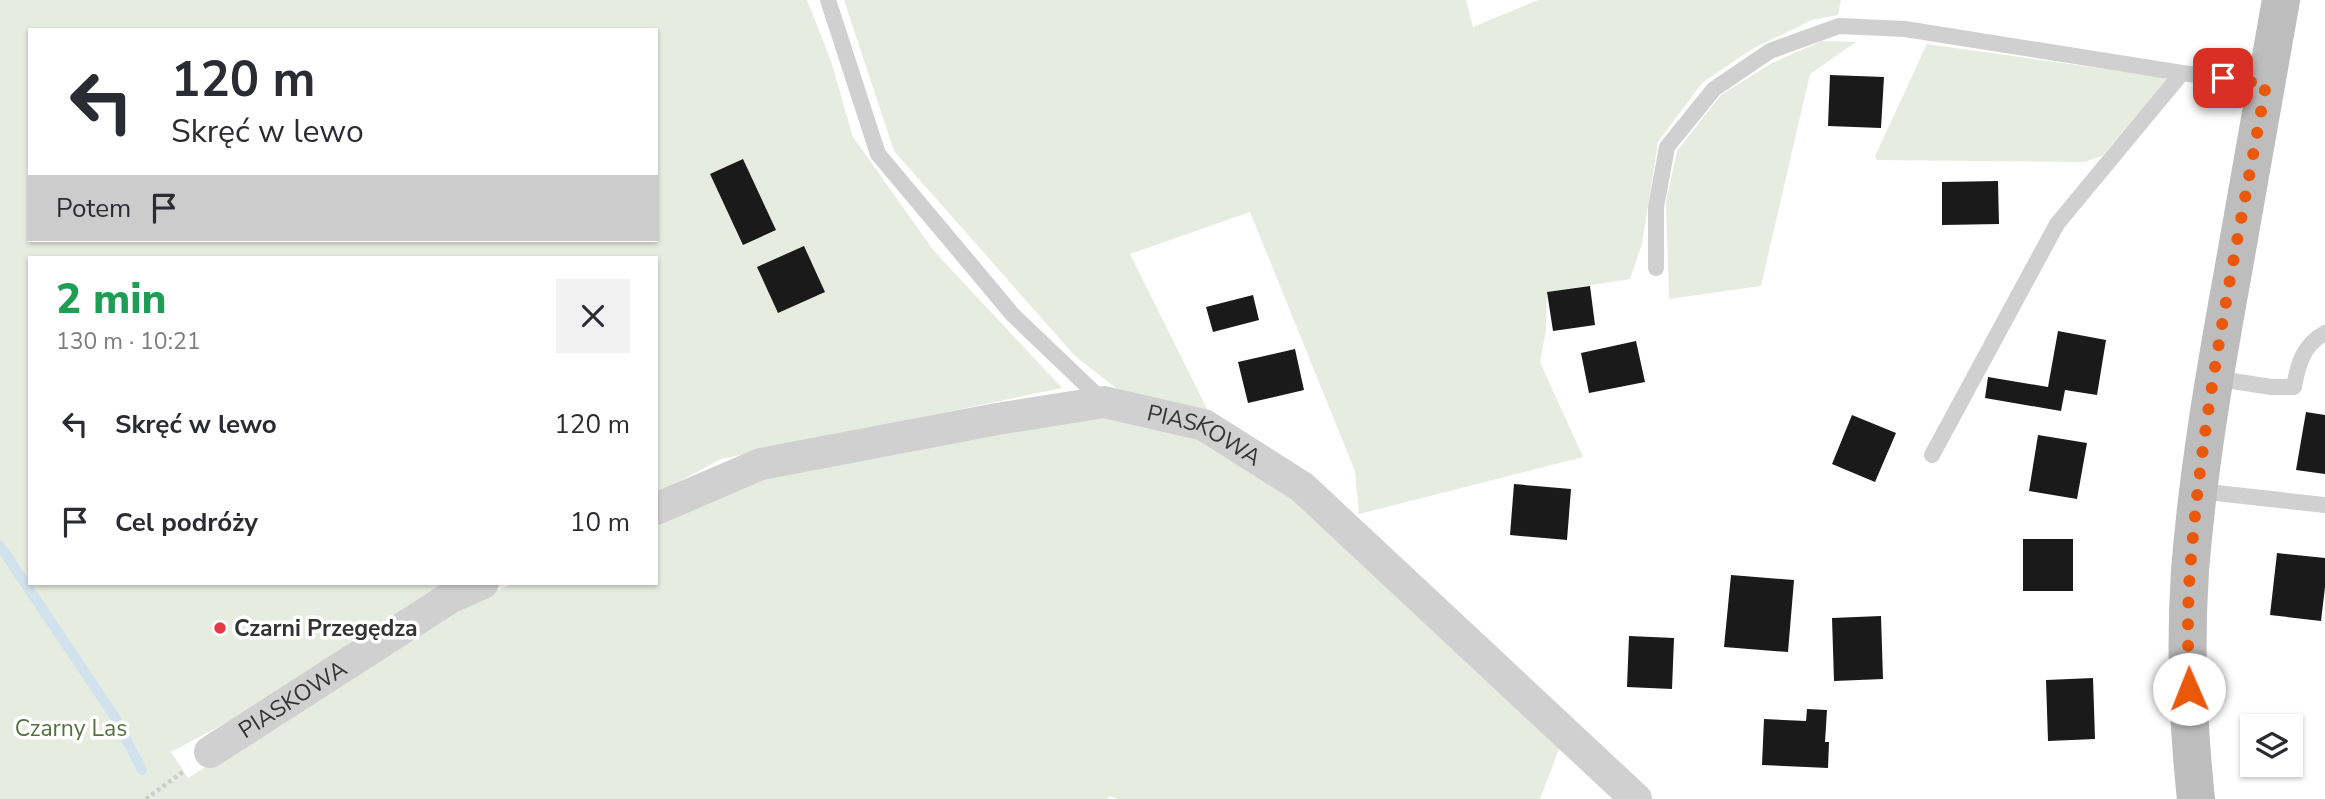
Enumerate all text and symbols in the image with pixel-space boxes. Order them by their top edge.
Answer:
text: 120 m [171,46,315,113]
pin [2193,48,2253,108]
icon: left [56,56,147,147]
icon: arrive [2204,59,2242,97]
text: Skręć w lewo [171,110,364,153]
icon: arrive [145,189,183,227]
text: Potem [56,191,131,226]
text: 2 min [56,271,166,328]
button: close [556,279,630,353]
text: 130 m · 10:21 [56,326,201,357]
street label: PIASKOWA [1144,397,1267,473]
icon: left [56,405,94,443]
text: Skręć w lewo [115,407,277,442]
text: 120 m [554,407,630,442]
icon: arrive [56,503,94,541]
text: Cel podróży [115,505,258,540]
text: 10 m [570,505,630,540]
place label: Czarni Przegędza [234,613,418,644]
marker: Czarni Przegędza [212,620,228,636]
position arrow [2152,652,2226,726]
street label: PIASKOWA [233,653,353,746]
park label: Czarny Las [15,713,127,744]
map controls [2240,714,2303,777]
button: layers [2240,714,2303,777]

